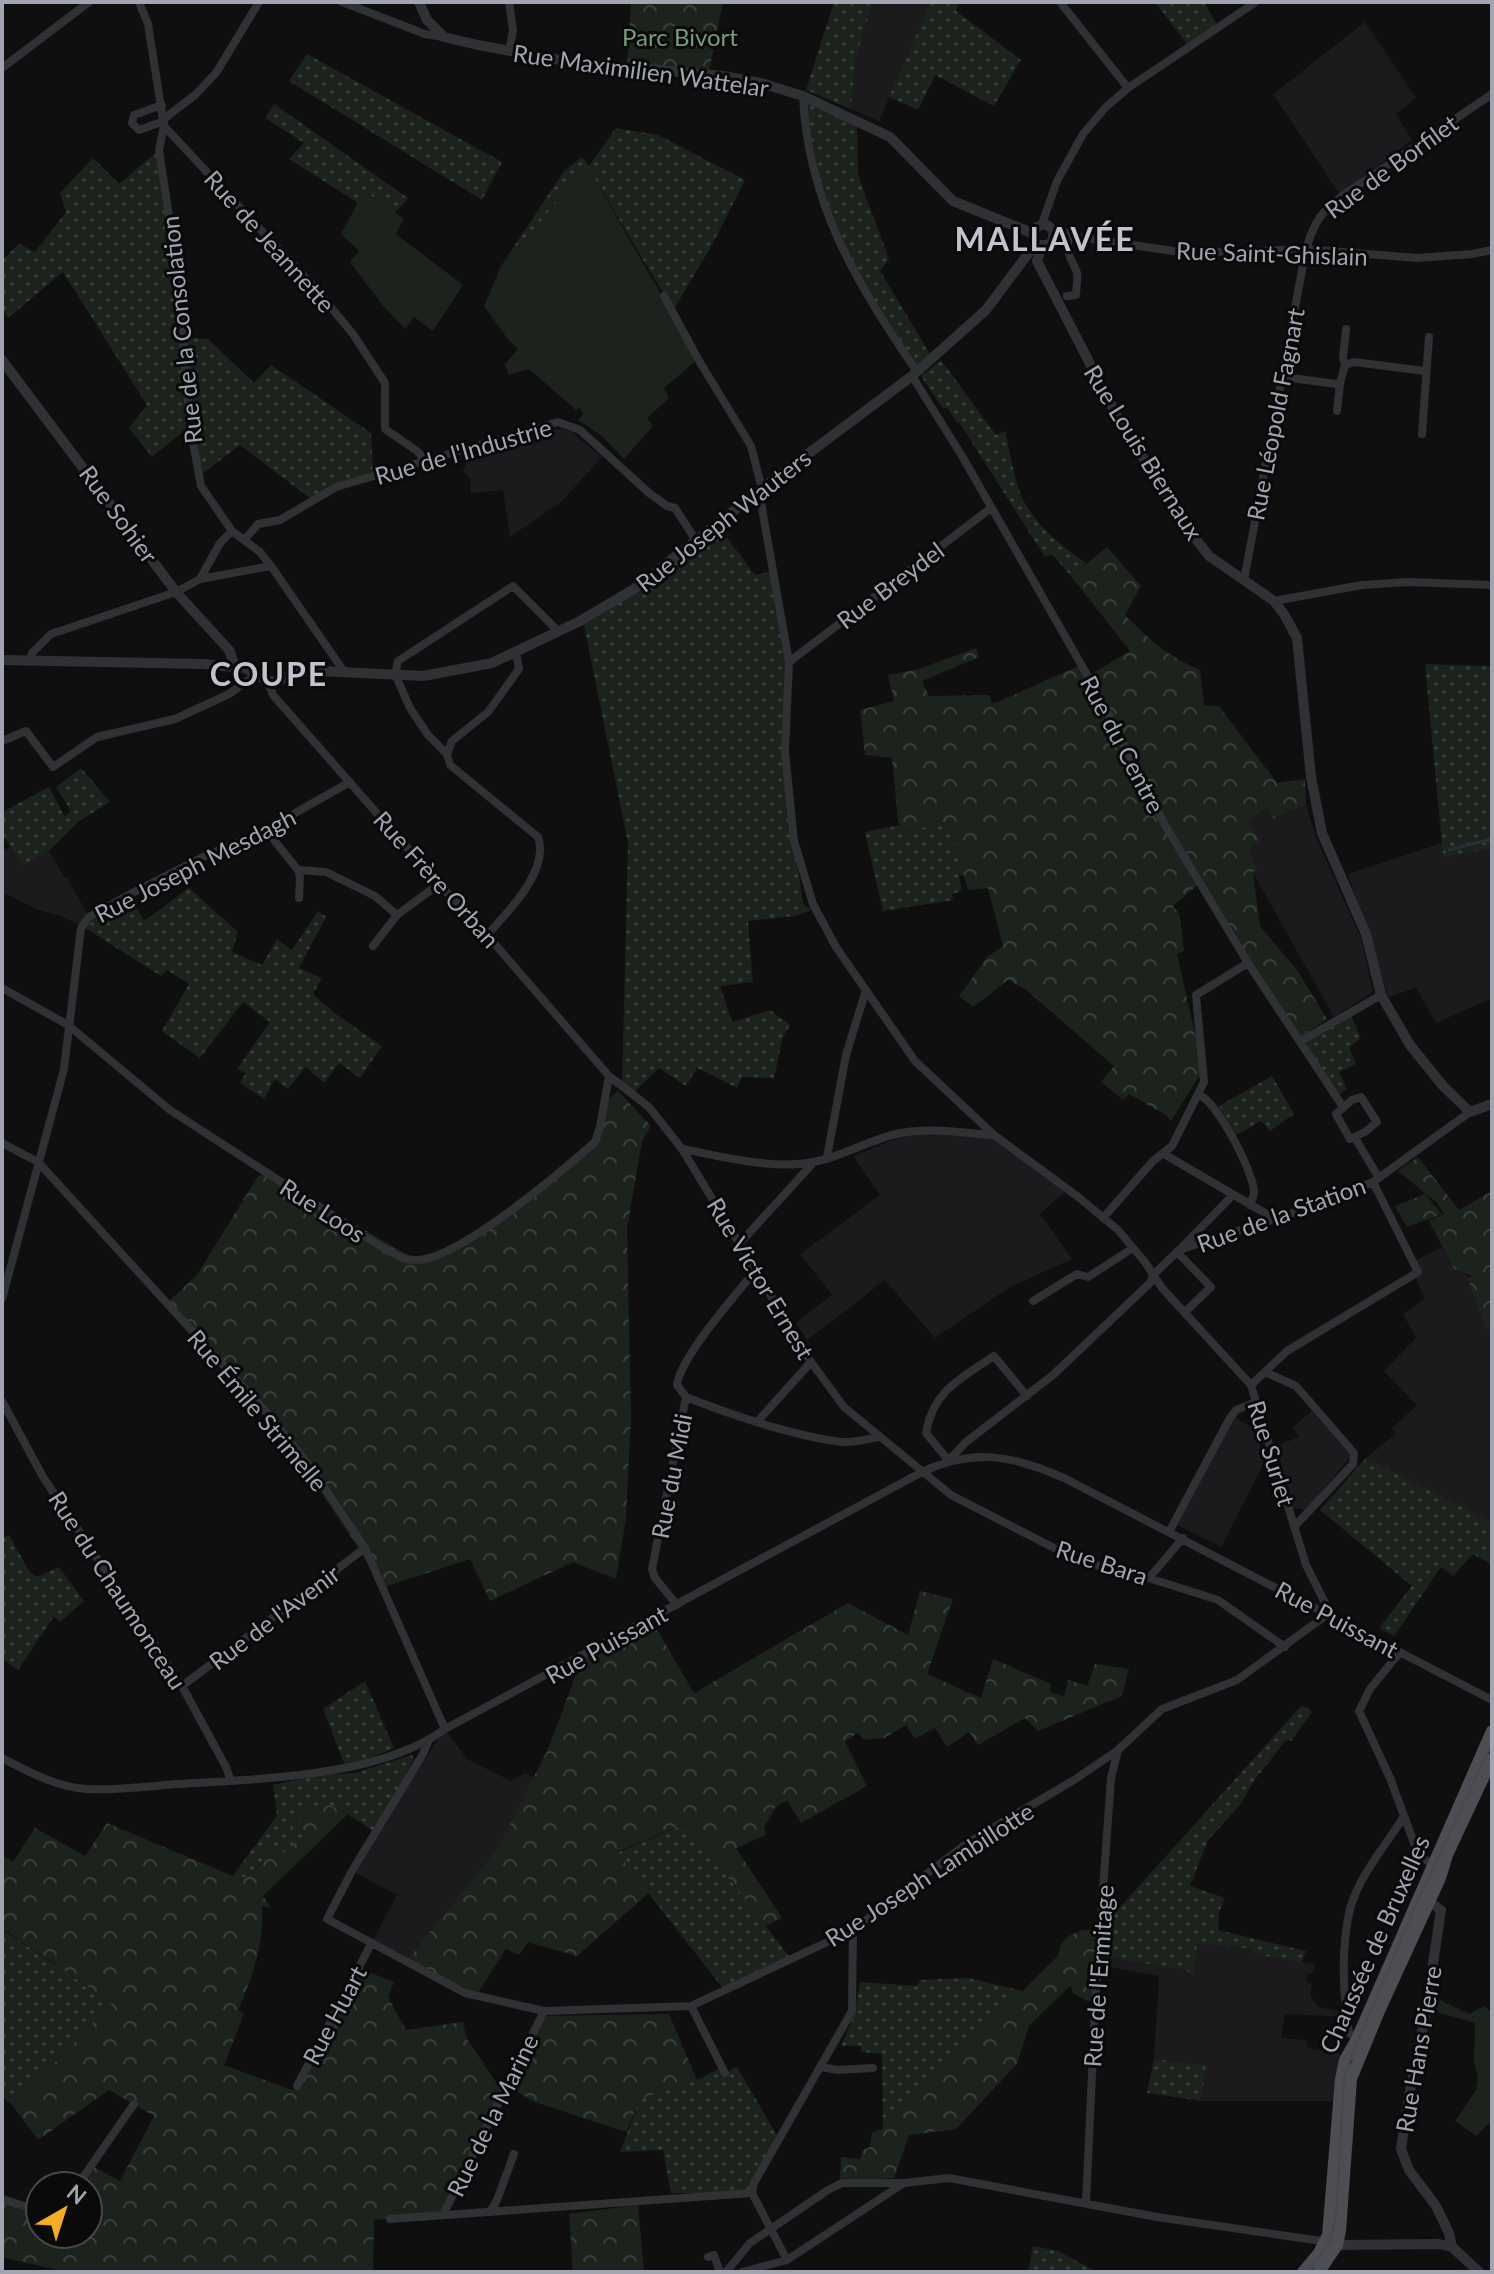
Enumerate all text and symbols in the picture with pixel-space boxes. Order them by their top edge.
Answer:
park label: Parc Bivort [622,22,738,51]
street label: Rue Maximilien Wattelar [511,38,771,102]
street label: Rue de Borfilet [1319,108,1463,224]
street label: Rue de Jeannette [199,164,341,318]
street label: Rue de la Consolation [155,215,207,445]
district label: MALLAVÉE [954,219,1136,258]
street label: Rue Saint-Ghislain [1176,235,1368,271]
street label: Rue Léopold Fagnart [1240,305,1310,523]
street label: Rue Louis Biernaux [1079,359,1209,545]
street label: Rue de l'Industrie [371,412,555,490]
street label: Rue Joseph Wauters [630,443,816,597]
street label: Rue Sohier [74,459,164,569]
street label: Rue Breydel [831,535,949,635]
district label: COUPE [210,654,328,693]
street label: Rue du Centre [1075,671,1171,817]
street label: Rue Joseph Mesdagh [90,802,300,928]
street label: Rue Frère Orban [368,805,506,953]
street label: Rue de la Station [1193,1170,1369,1258]
street label: Rue Loos [275,1172,371,1248]
street label: Rue Victor Ernest [701,1192,821,1364]
street label: Rue Émile Strimelle [182,1323,334,1497]
street label: Rue Surlet [1242,1397,1302,1509]
street label: Rue du Midi [645,1411,697,1541]
street label: Rue du Chaumonceau [43,1485,193,1695]
street label: Rue Bara [1053,1534,1151,1590]
street label: Rue de l'Avenir [203,1558,345,1676]
street label: Rue Puissant [1271,1575,1404,1664]
street label: Rue Puissant [540,1598,672,1689]
street label: Rue Joseph Lambillotte [819,1796,1039,1952]
street label: Chaussée de Bruxelles [1313,1831,1435,2057]
street label: Rue de l'Ermitage [1077,1884,1119,2068]
street label: Rue Huart [296,1960,372,2069]
street label: Rue Hans Pierre [1389,1963,1447,2135]
street label: Rue de la Marine [440,2029,544,2201]
north arrow [24,2170,104,2250]
text: N [62,2178,92,2210]

